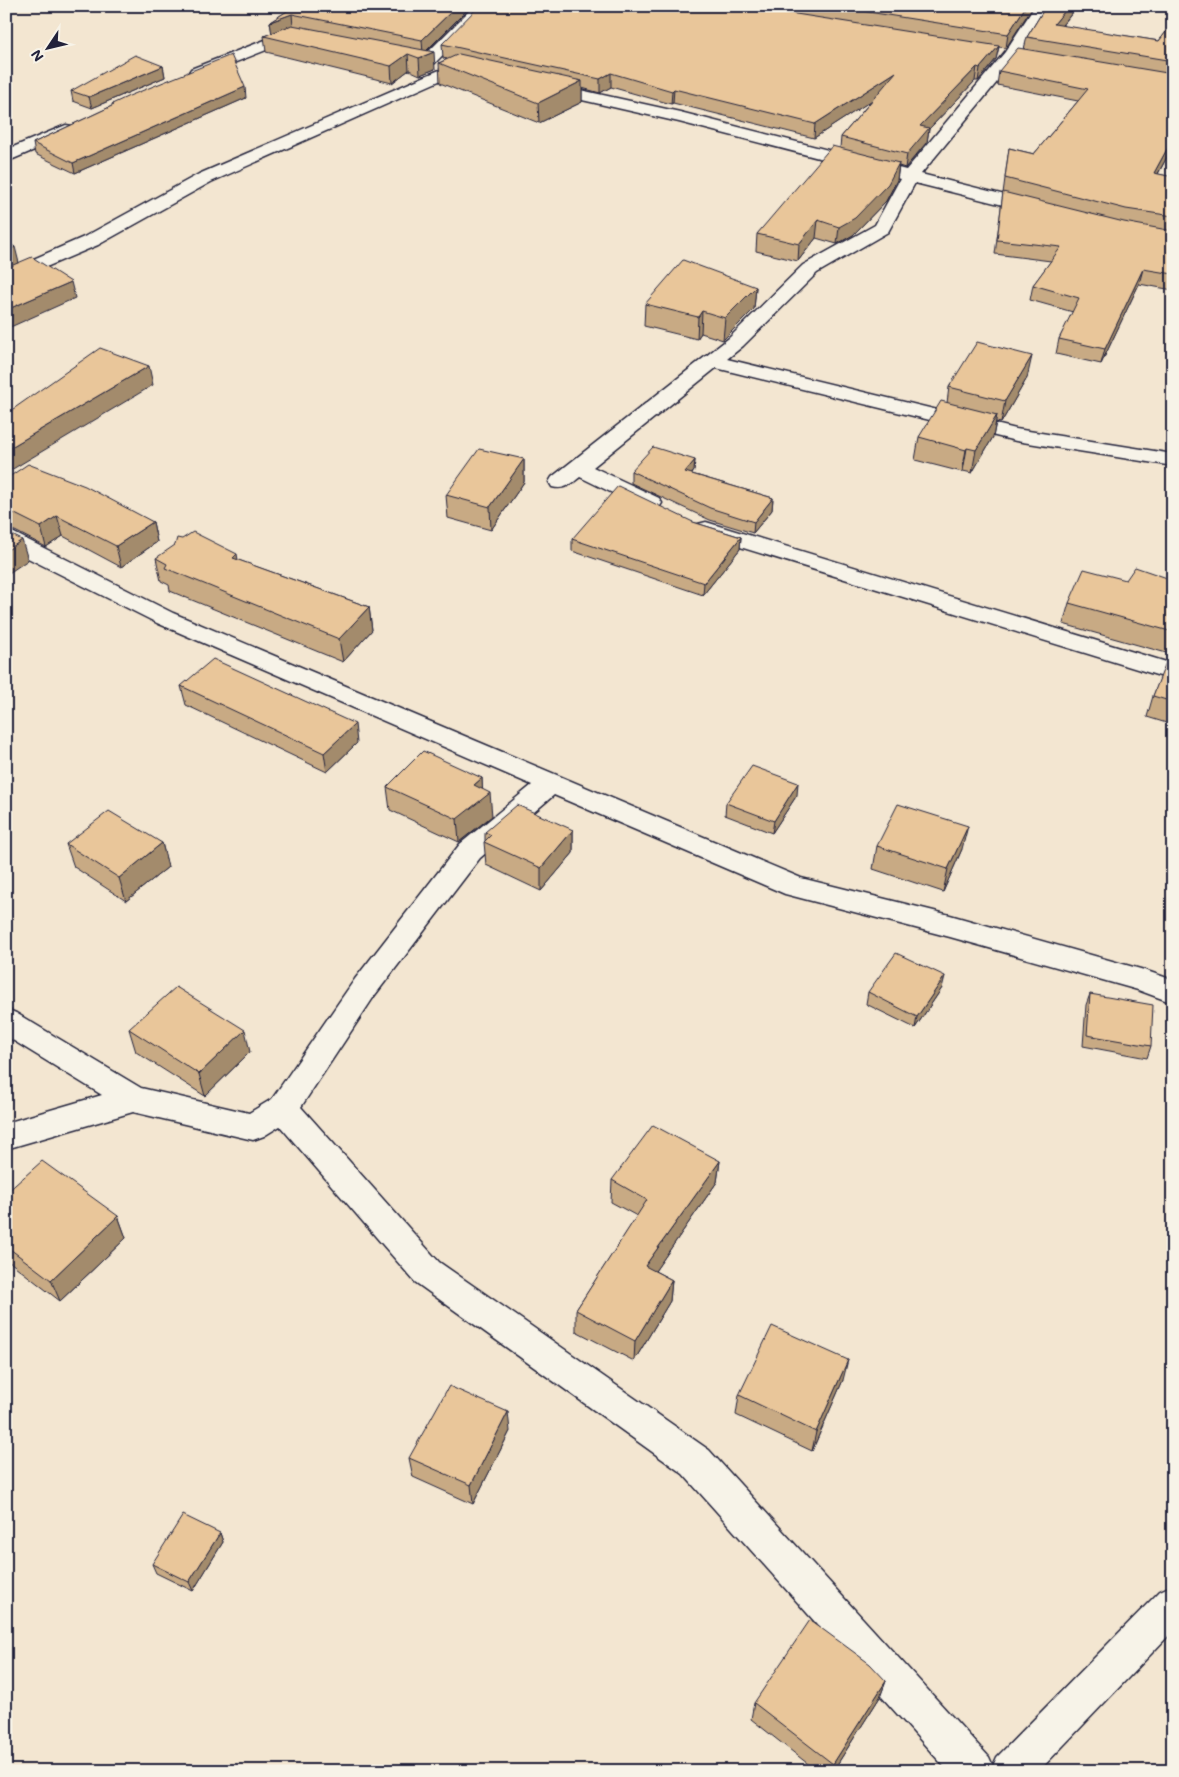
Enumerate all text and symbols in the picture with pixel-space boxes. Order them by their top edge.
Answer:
north arrow [22,22,72,72]
text: N [26,46,48,66]

